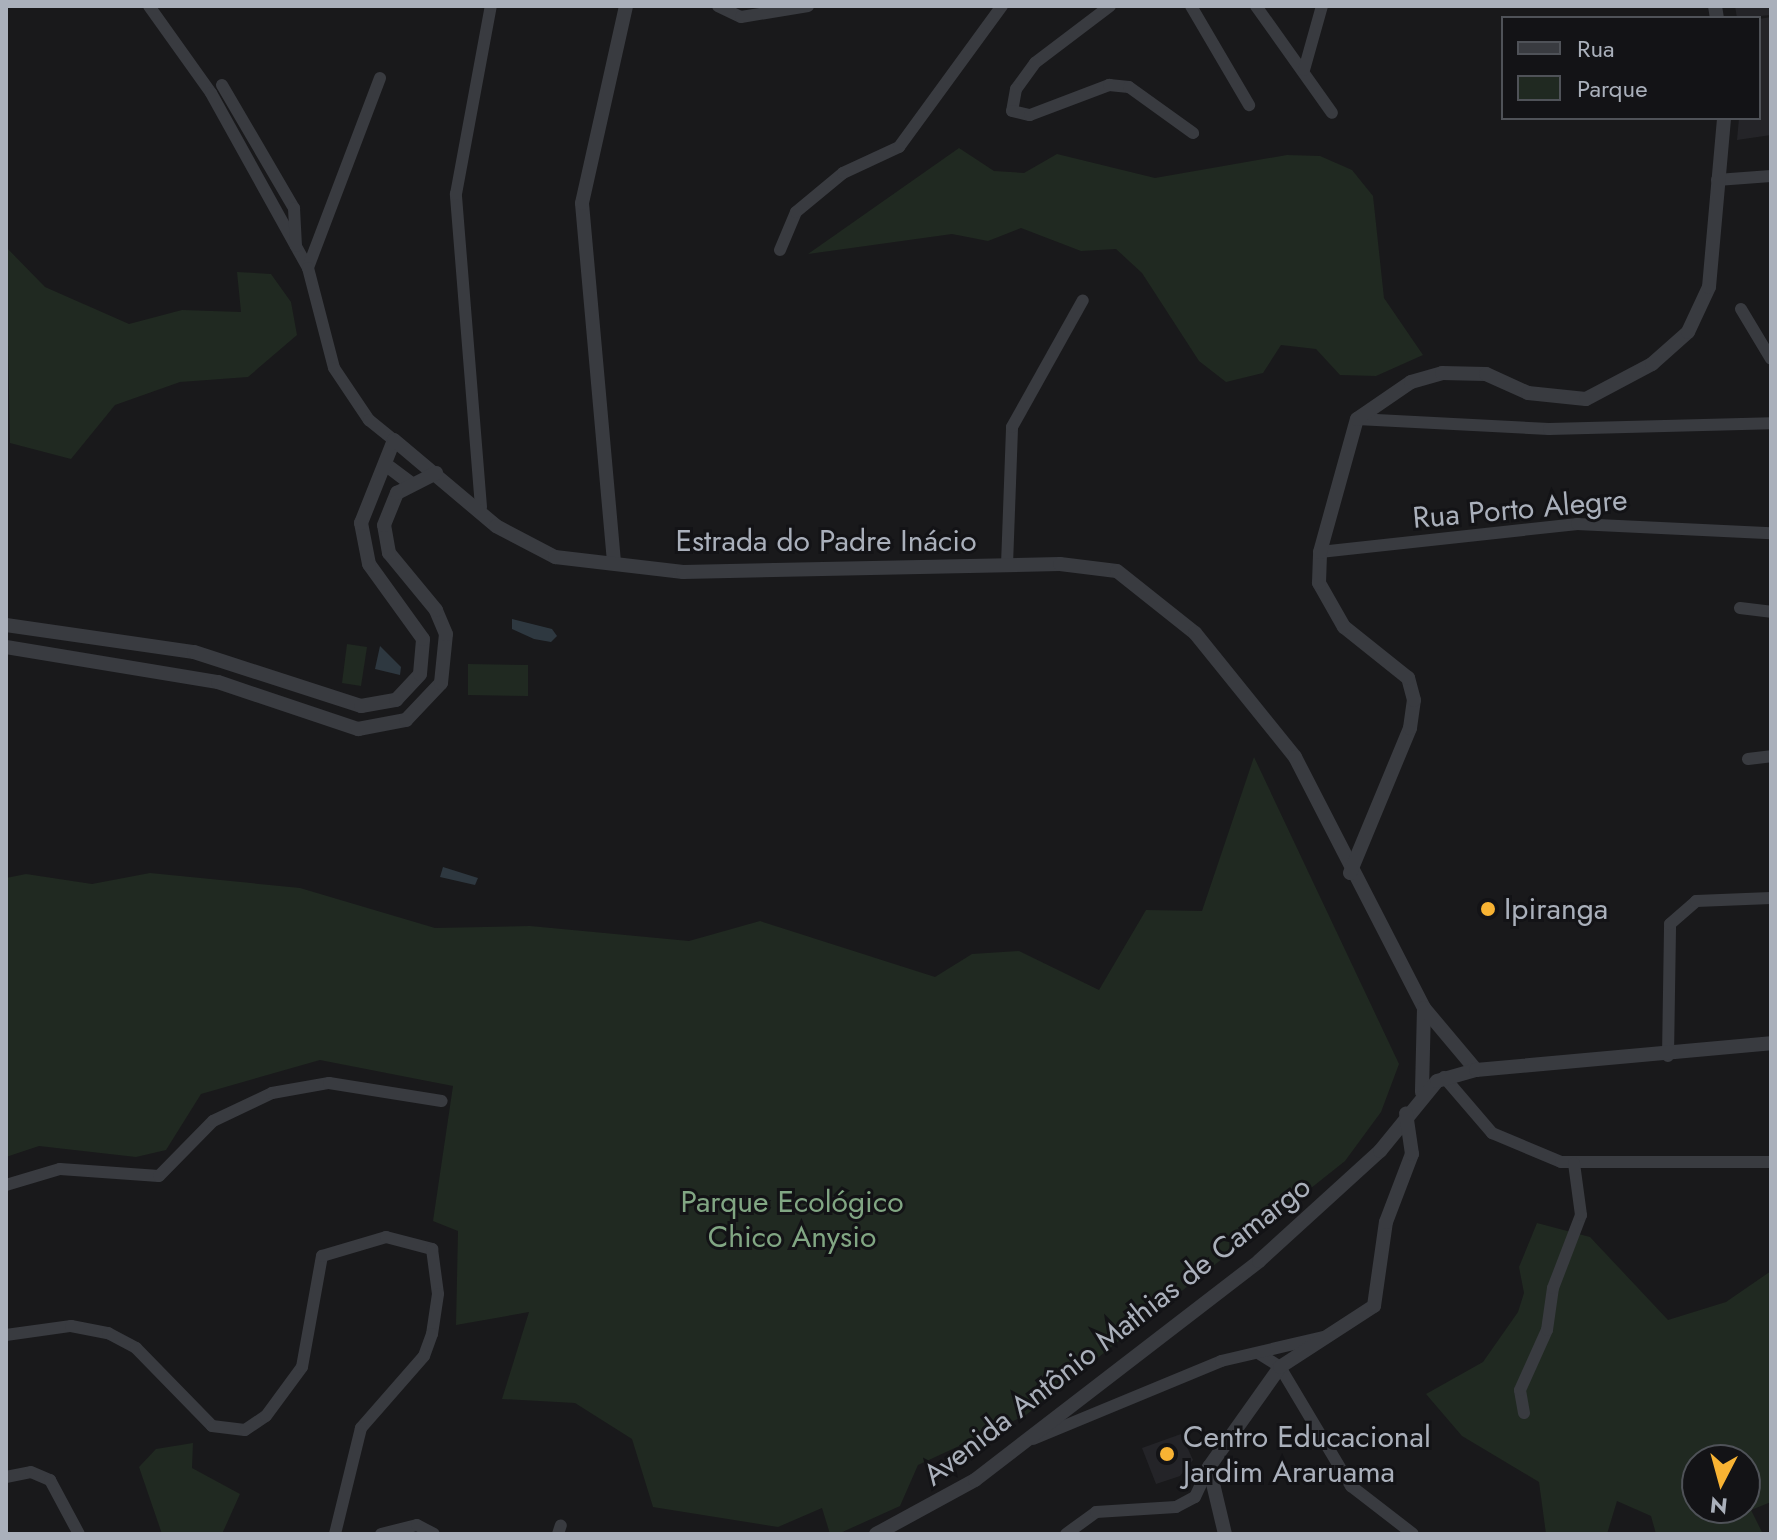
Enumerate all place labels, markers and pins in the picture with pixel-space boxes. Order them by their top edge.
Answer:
place label: Ipiranga [1504,891,1608,927]
marker: Ipiranga [1479,900,1497,918]
place label: Centro Educacional Jardim Araruama [1183,1419,1431,1490]
marker: Centro Educacional Jardim Araruama [1158,1445,1176,1463]

